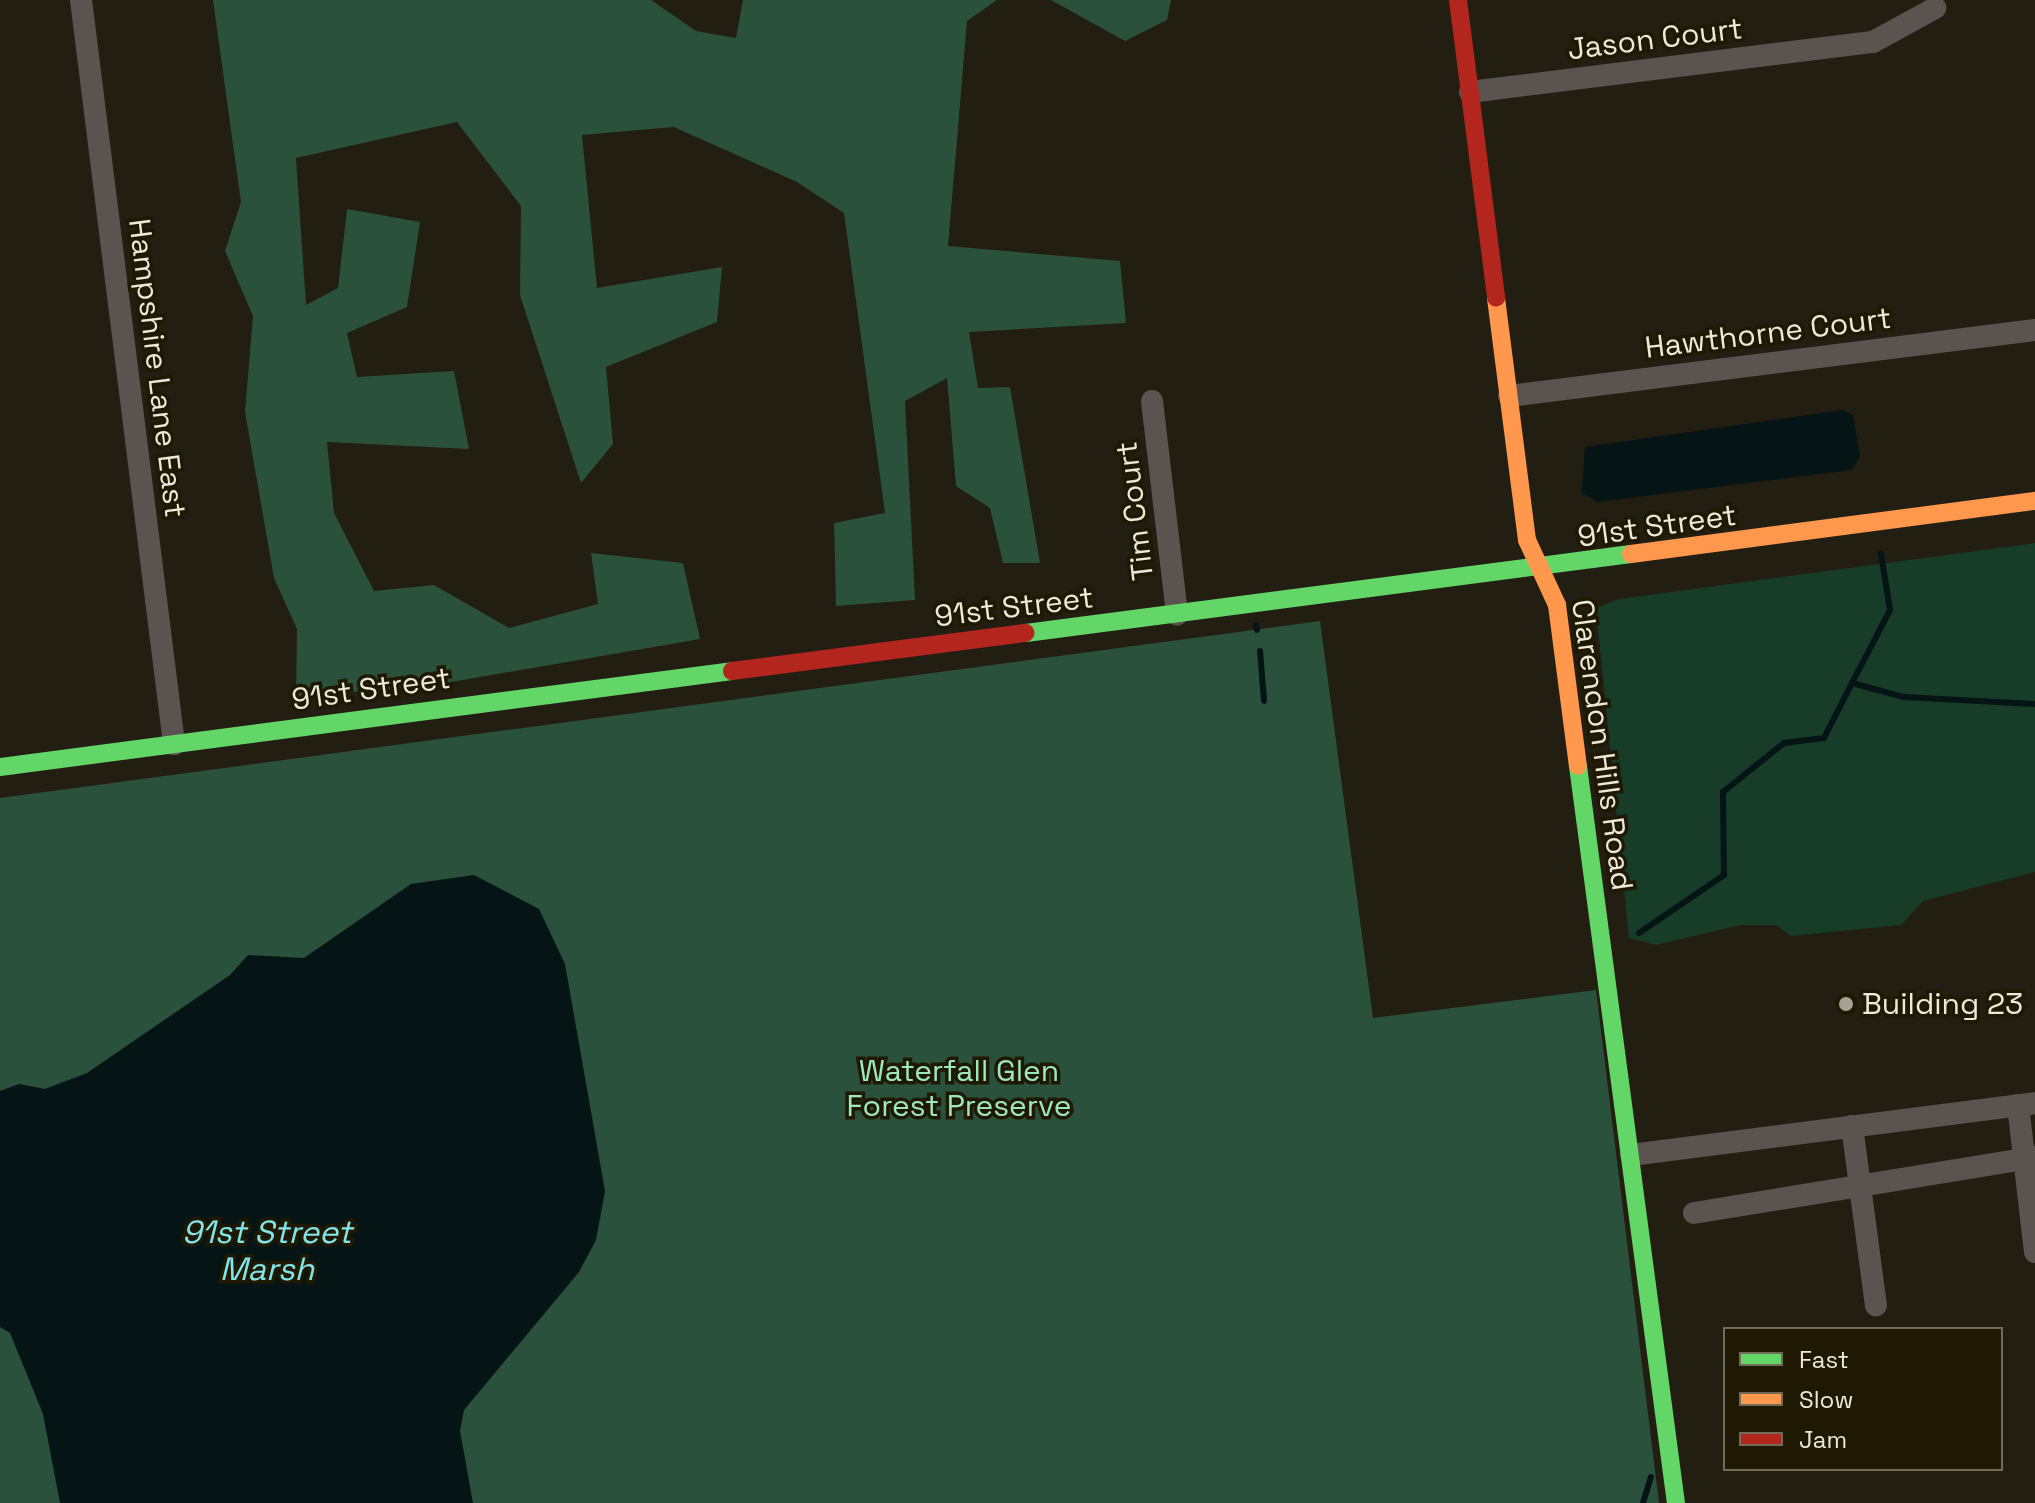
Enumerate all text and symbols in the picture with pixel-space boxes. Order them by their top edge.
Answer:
street label: Jason Court [1566,10,1744,68]
street label: Hampshire Lane East [121,217,193,519]
street label: Hawthorne Court [1643,300,1893,366]
street label: Tim Court [1109,440,1161,582]
street label: 91st Street [1575,497,1739,555]
street label: 91st Street [933,579,1095,635]
street label: Clarendon Hills Road [1564,597,1640,893]
street label: 91st Street [289,660,453,718]
place label: Building 23 [1862,986,2023,1022]
marker: Building 23 [1837,995,1855,1013]
park label: Waterfall Glen Forest Preserve [847,1053,1071,1124]
water label: 91st Street Marsh [182,1214,352,1289]
legend [1723,1327,2003,1471]
text: Fast [1799,1344,1849,1375]
text: Slow [1799,1384,1853,1415]
text: Jam [1799,1424,1847,1455]

